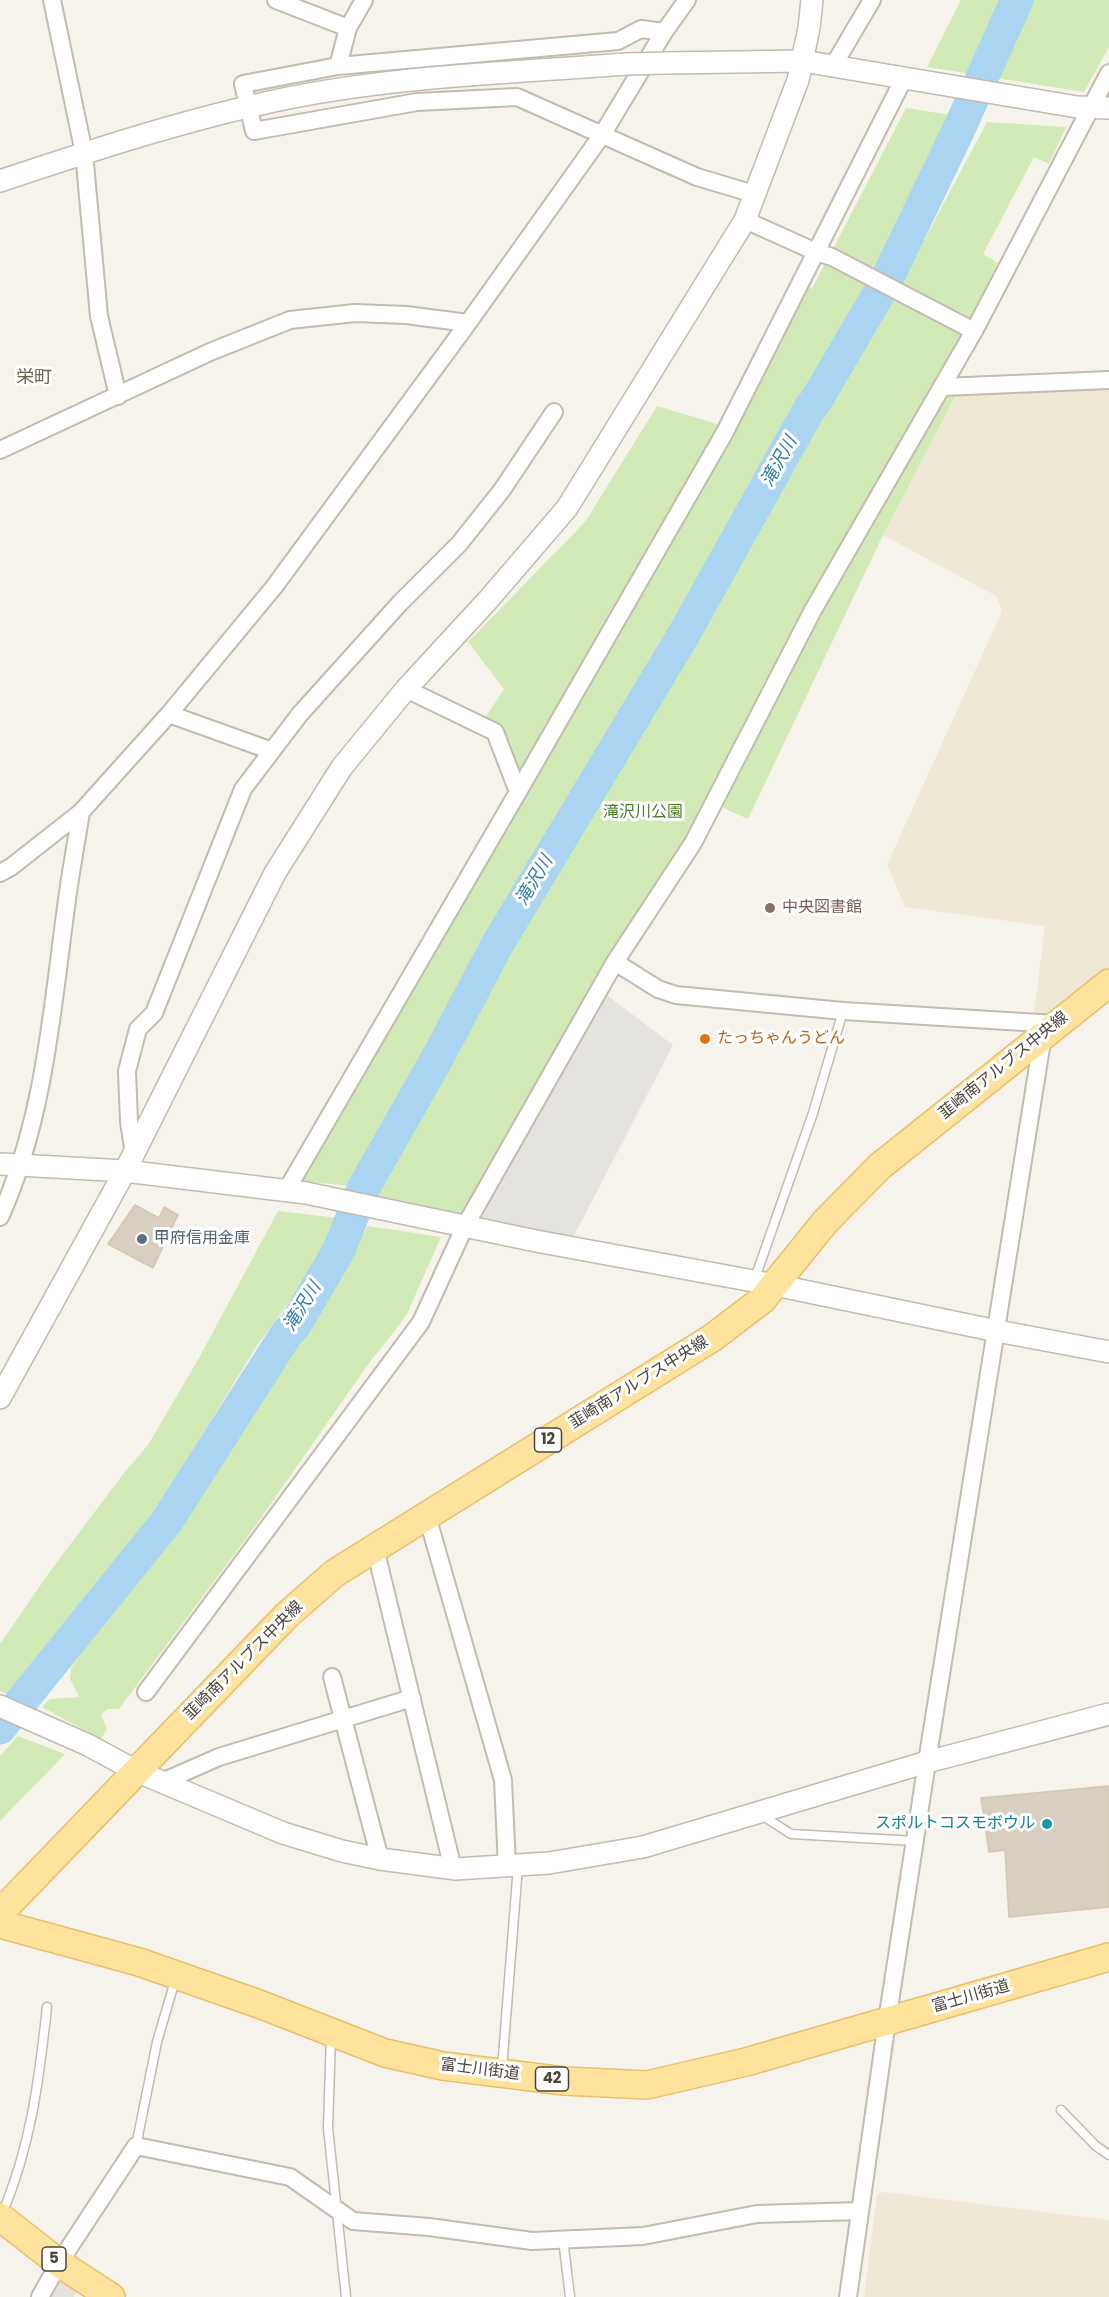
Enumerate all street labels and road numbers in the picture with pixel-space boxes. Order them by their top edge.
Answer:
street label: 韮崎南アルプス中央線 [936,1008,1072,1124]
street label: 韮崎南アルプス中央線 [566,1332,712,1434]
road number: 12 [534,1428,562,1452]
street label: 韮崎南アルプス中央線 [181,1598,307,1724]
street label: 富士川街道 [930,1977,1012,2017]
street label: 富士川街道 [439,2056,521,2084]
road number: 42 [536,2067,568,2091]
road number: 5 [42,2247,66,2271]

